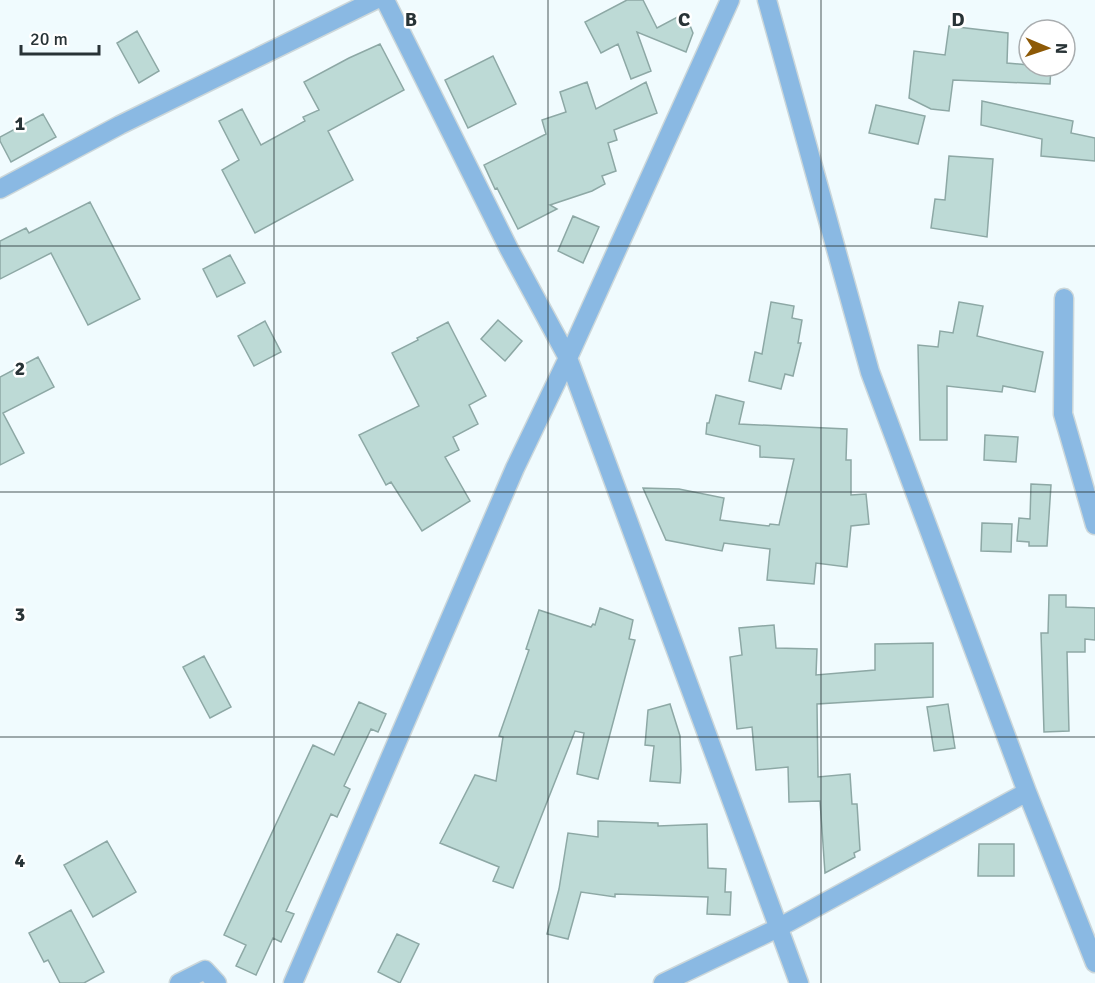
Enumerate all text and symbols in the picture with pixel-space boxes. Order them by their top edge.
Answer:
text: B [405,7,417,32]
text: C [678,7,690,32]
text: D [951,7,965,32]
scale bar [21,18,99,56]
north arrow [1017,18,1077,78]
text: 20 m [30,28,68,50]
text: N [1051,43,1071,54]
text: 1 [15,111,26,136]
text: 2 [15,356,25,381]
text: 3 [15,602,25,627]
text: 4 [15,848,26,873]

